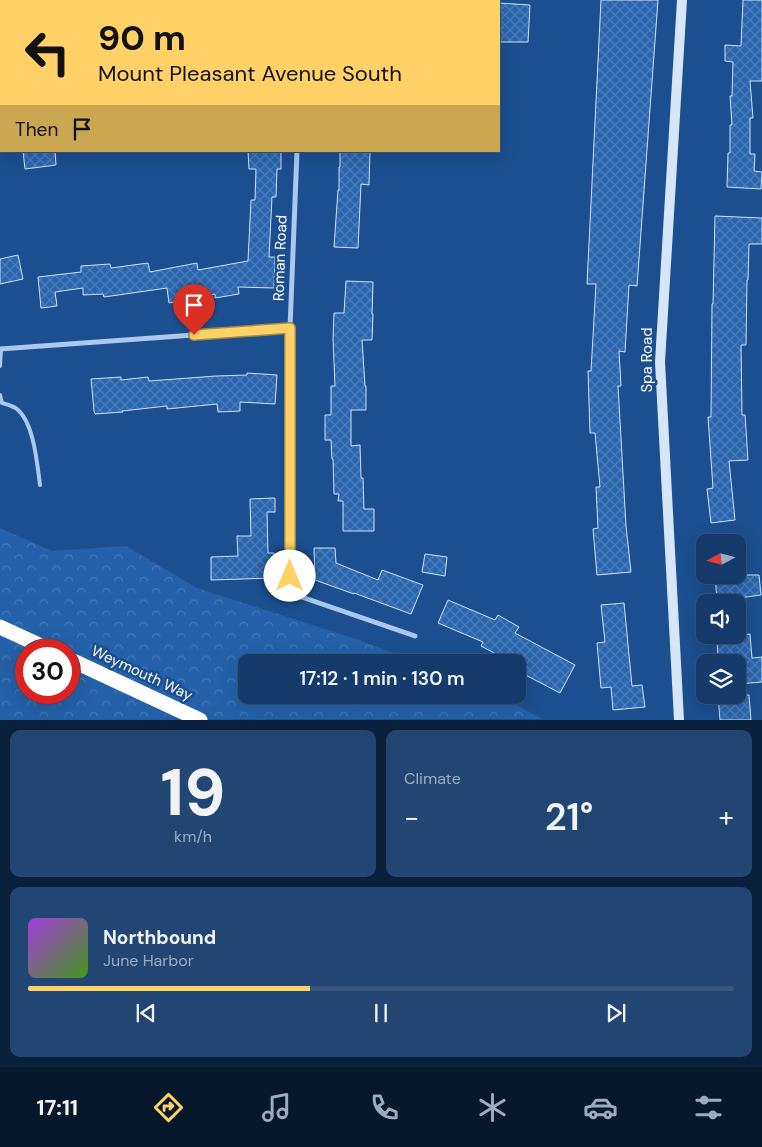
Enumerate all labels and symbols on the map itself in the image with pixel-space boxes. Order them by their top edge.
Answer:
street label: Roman Road [268,214,292,302]
pin [173,284,215,335]
street label: Spa Road [637,327,657,393]
north arrow [696,534,746,584]
position arrow [263,549,315,601]
speed limit sign: 30 [15,639,80,704]
street label: Weymouth Way [88,641,197,706]

